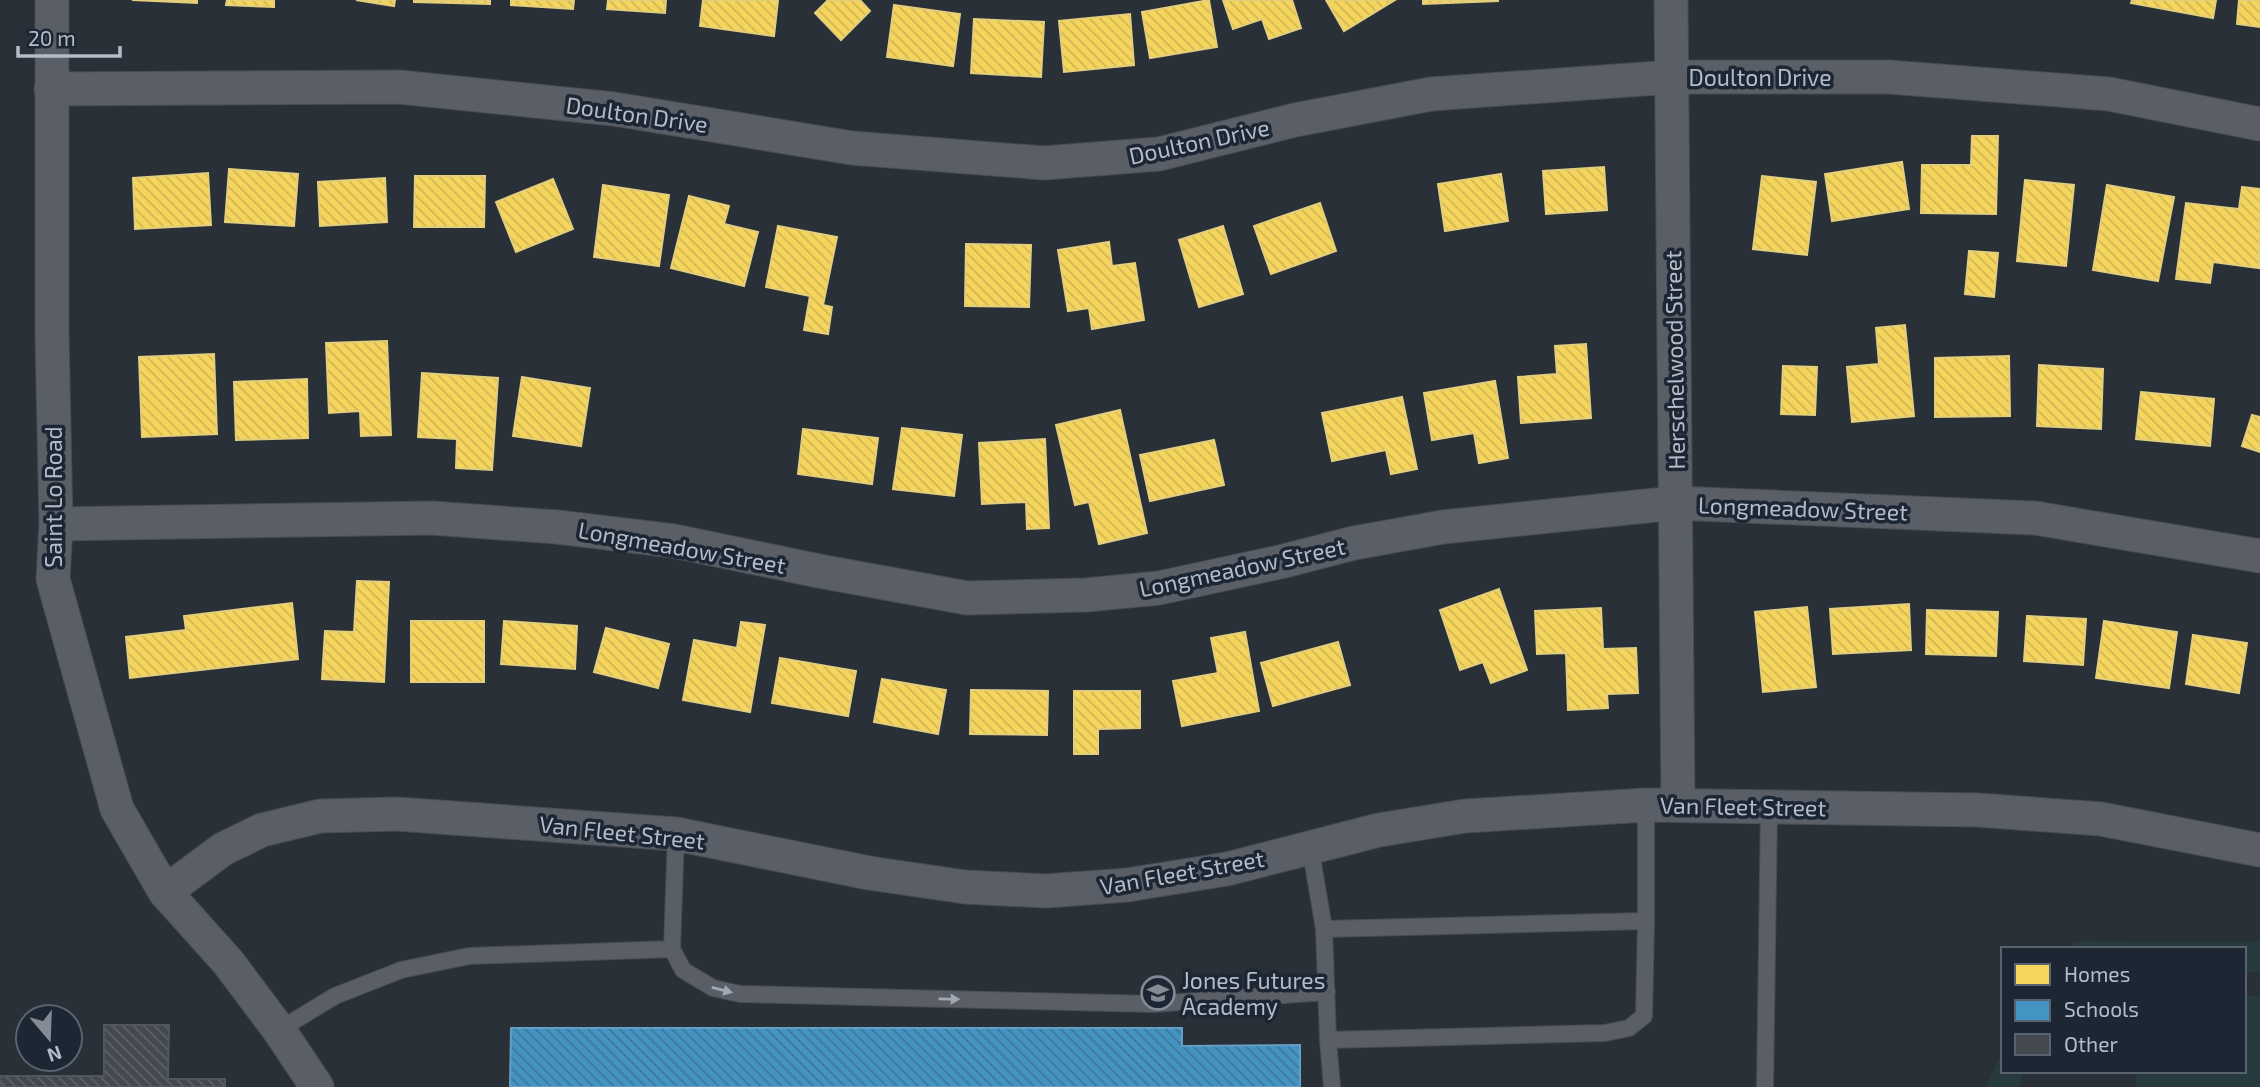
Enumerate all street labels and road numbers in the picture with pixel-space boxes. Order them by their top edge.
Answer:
street label: Doulton Drive [1688,63,1832,91]
street label: Doulton Drive [564,90,710,138]
street label: Doulton Drive [1126,112,1272,170]
street label: Herschelwood Street [1658,250,1690,470]
street label: Saint Lo Road [39,426,67,568]
street label: Longmeadow Street [1698,490,1909,526]
street label: Longmeadow Street [576,515,788,579]
street label: Longmeadow Street [1136,531,1348,603]
street label: Van Fleet Street [1660,791,1827,821]
street label: Van Fleet Street [538,809,706,855]
street label: Van Fleet Street [1098,844,1267,900]

